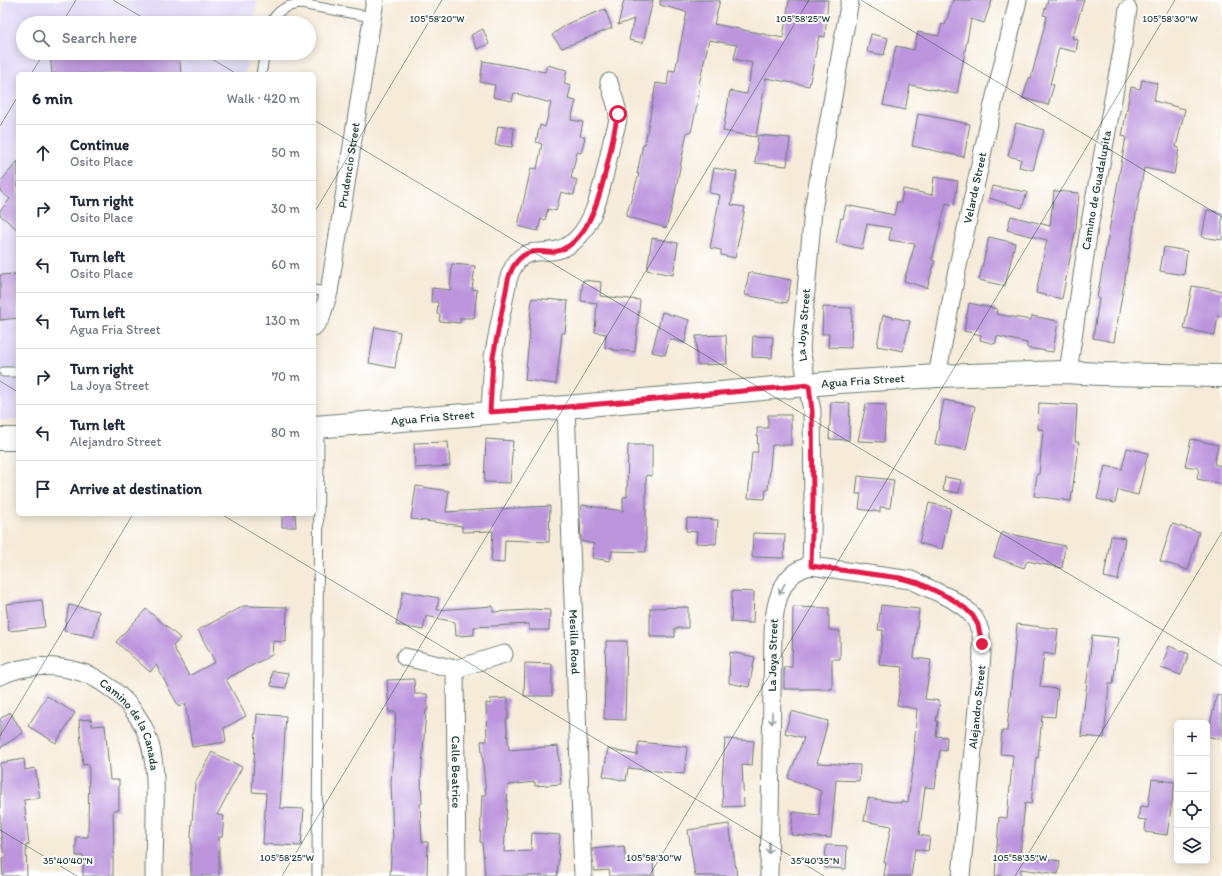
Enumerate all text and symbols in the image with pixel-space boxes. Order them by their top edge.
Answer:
text: 105°58'20"W [409,12,465,25]
text: 105°58'25"W [776,12,831,25]
text: 105°58'30"W [1142,12,1198,25]
search box [16,16,316,60]
icon: search [30,27,52,49]
text: Search here [62,29,137,47]
text: 6 min [32,88,73,108]
text: Walk · 420 m [227,91,300,106]
route start [609,105,627,123]
street label: Prudencio Street [335,121,363,209]
street label: Camino de Guadalupita [1079,128,1114,251]
text: Continue [70,136,129,154]
icon: ahead [32,142,54,164]
text: 50 m [271,145,300,160]
street label: Velarde Street [960,150,990,225]
text: Osito Place [70,154,133,169]
text: Turn right [70,192,134,210]
icon: right [32,198,54,220]
text: 30 m [271,201,300,216]
text: Osito Place [70,210,133,225]
text: Turn left [70,248,125,266]
icon: left [32,254,54,276]
text: 60 m [271,257,300,272]
text: Osito Place [70,266,133,281]
street label: La Joya Street [794,288,813,363]
text: Turn left [70,304,125,322]
icon: left [32,310,54,332]
text: 130 m [265,313,300,328]
text: Agua Fria Street [70,322,161,337]
text: Turn right [70,360,134,378]
icon: right [32,366,54,388]
text: 70 m [272,369,300,384]
street label: Agua Fria Street [821,371,906,391]
text: La Joya Street [70,378,149,393]
street label: Agua Fria Street [390,407,475,428]
text: Turn left [70,416,125,434]
icon: left [32,422,54,444]
text: 80 m [271,425,300,440]
text: Alejandro Street [70,434,161,449]
icon: arrive [32,478,54,500]
text: Arrive at destination [70,480,202,498]
one-way arrow [778,583,786,595]
street label: Mesilla Road [566,609,583,675]
street label: La Joya Street [765,617,781,692]
route end [973,635,991,653]
street label: Alejandro Street [966,664,988,750]
street label: Camino de la Canada [97,675,161,771]
one-way arrow [768,711,776,724]
map controls [1174,720,1210,864]
button: + [1174,720,1210,756]
street label: Calle Beatrice [449,736,463,809]
button: − [1174,756,1210,792]
button: locate [1174,792,1210,828]
button: layers [1174,828,1210,864]
one-way arrow [766,841,773,854]
text: 105°58'25"W [260,851,315,864]
text: 105°58'30"W [626,851,682,864]
text: 105°58'35"W [993,851,1048,864]
text: 35°40'40"N [43,854,93,867]
text: 35°40'35"N [791,854,840,867]

